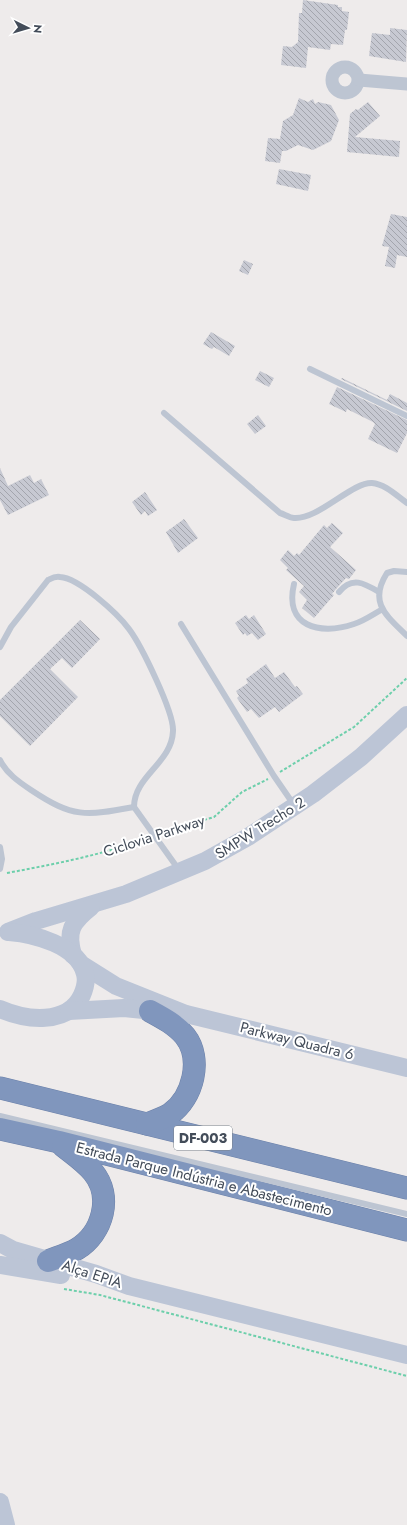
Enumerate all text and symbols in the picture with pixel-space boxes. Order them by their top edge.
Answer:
north arrow [8,8,48,48]
text: N [30,24,46,34]
street label: SMPW Trecho 2 [211,791,309,865]
street label: Ciclovia Parkway [100,809,208,863]
street label: Parkway Quadra 6 [238,1016,356,1066]
road number: DF-003 [174,1126,232,1150]
street label: Estrada Parque Indústria e Abastecimento [74,1137,334,1221]
street label: Alça EPIA [59,1254,125,1294]

